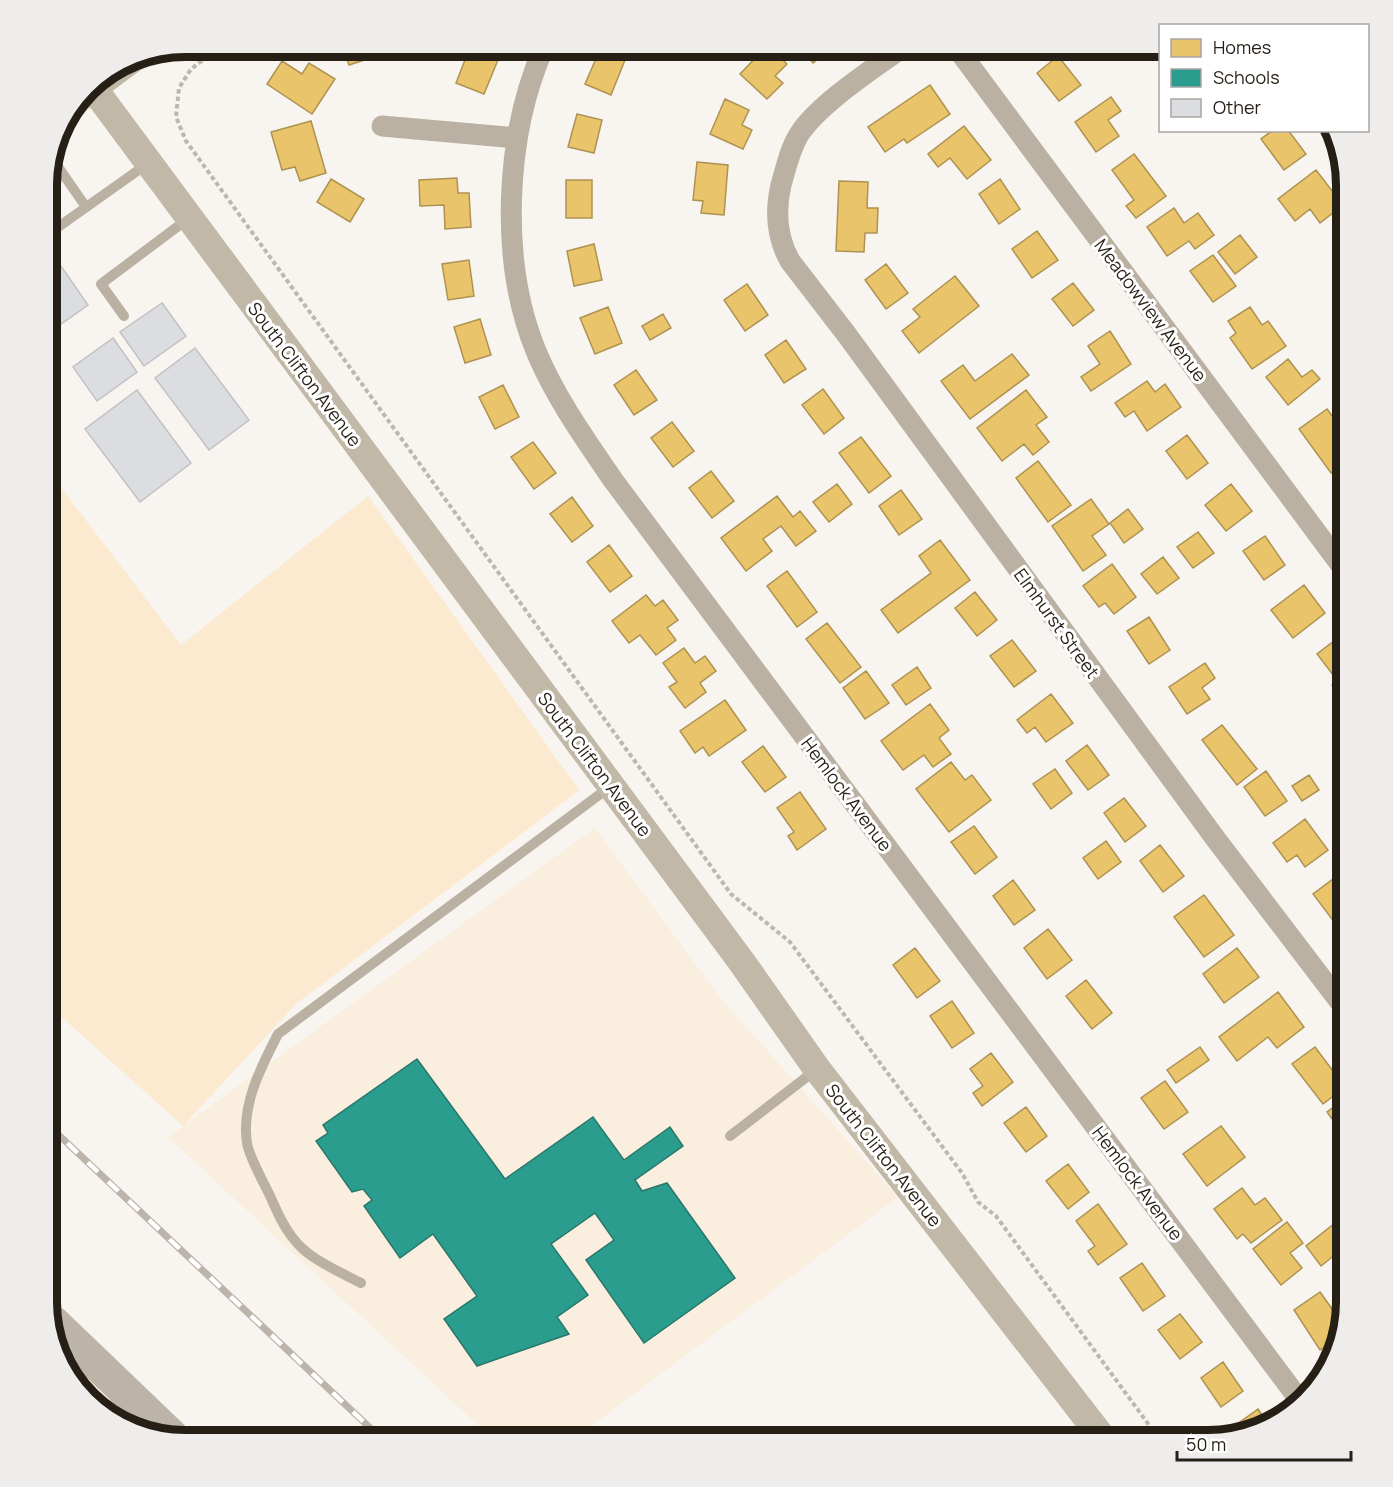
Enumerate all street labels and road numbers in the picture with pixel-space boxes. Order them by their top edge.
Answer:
street label: Meadowview Avenue [1089,234,1213,386]
street label: South Clifton Avenue [243,297,367,451]
street label: Elmhurst Street [1009,563,1105,683]
street label: South Clifton Avenue [533,687,657,841]
street label: Hemlock Avenue [796,732,898,856]
street label: South Clifton Avenue [821,1079,947,1231]
street label: Hemlock Avenue [1087,1121,1189,1245]

